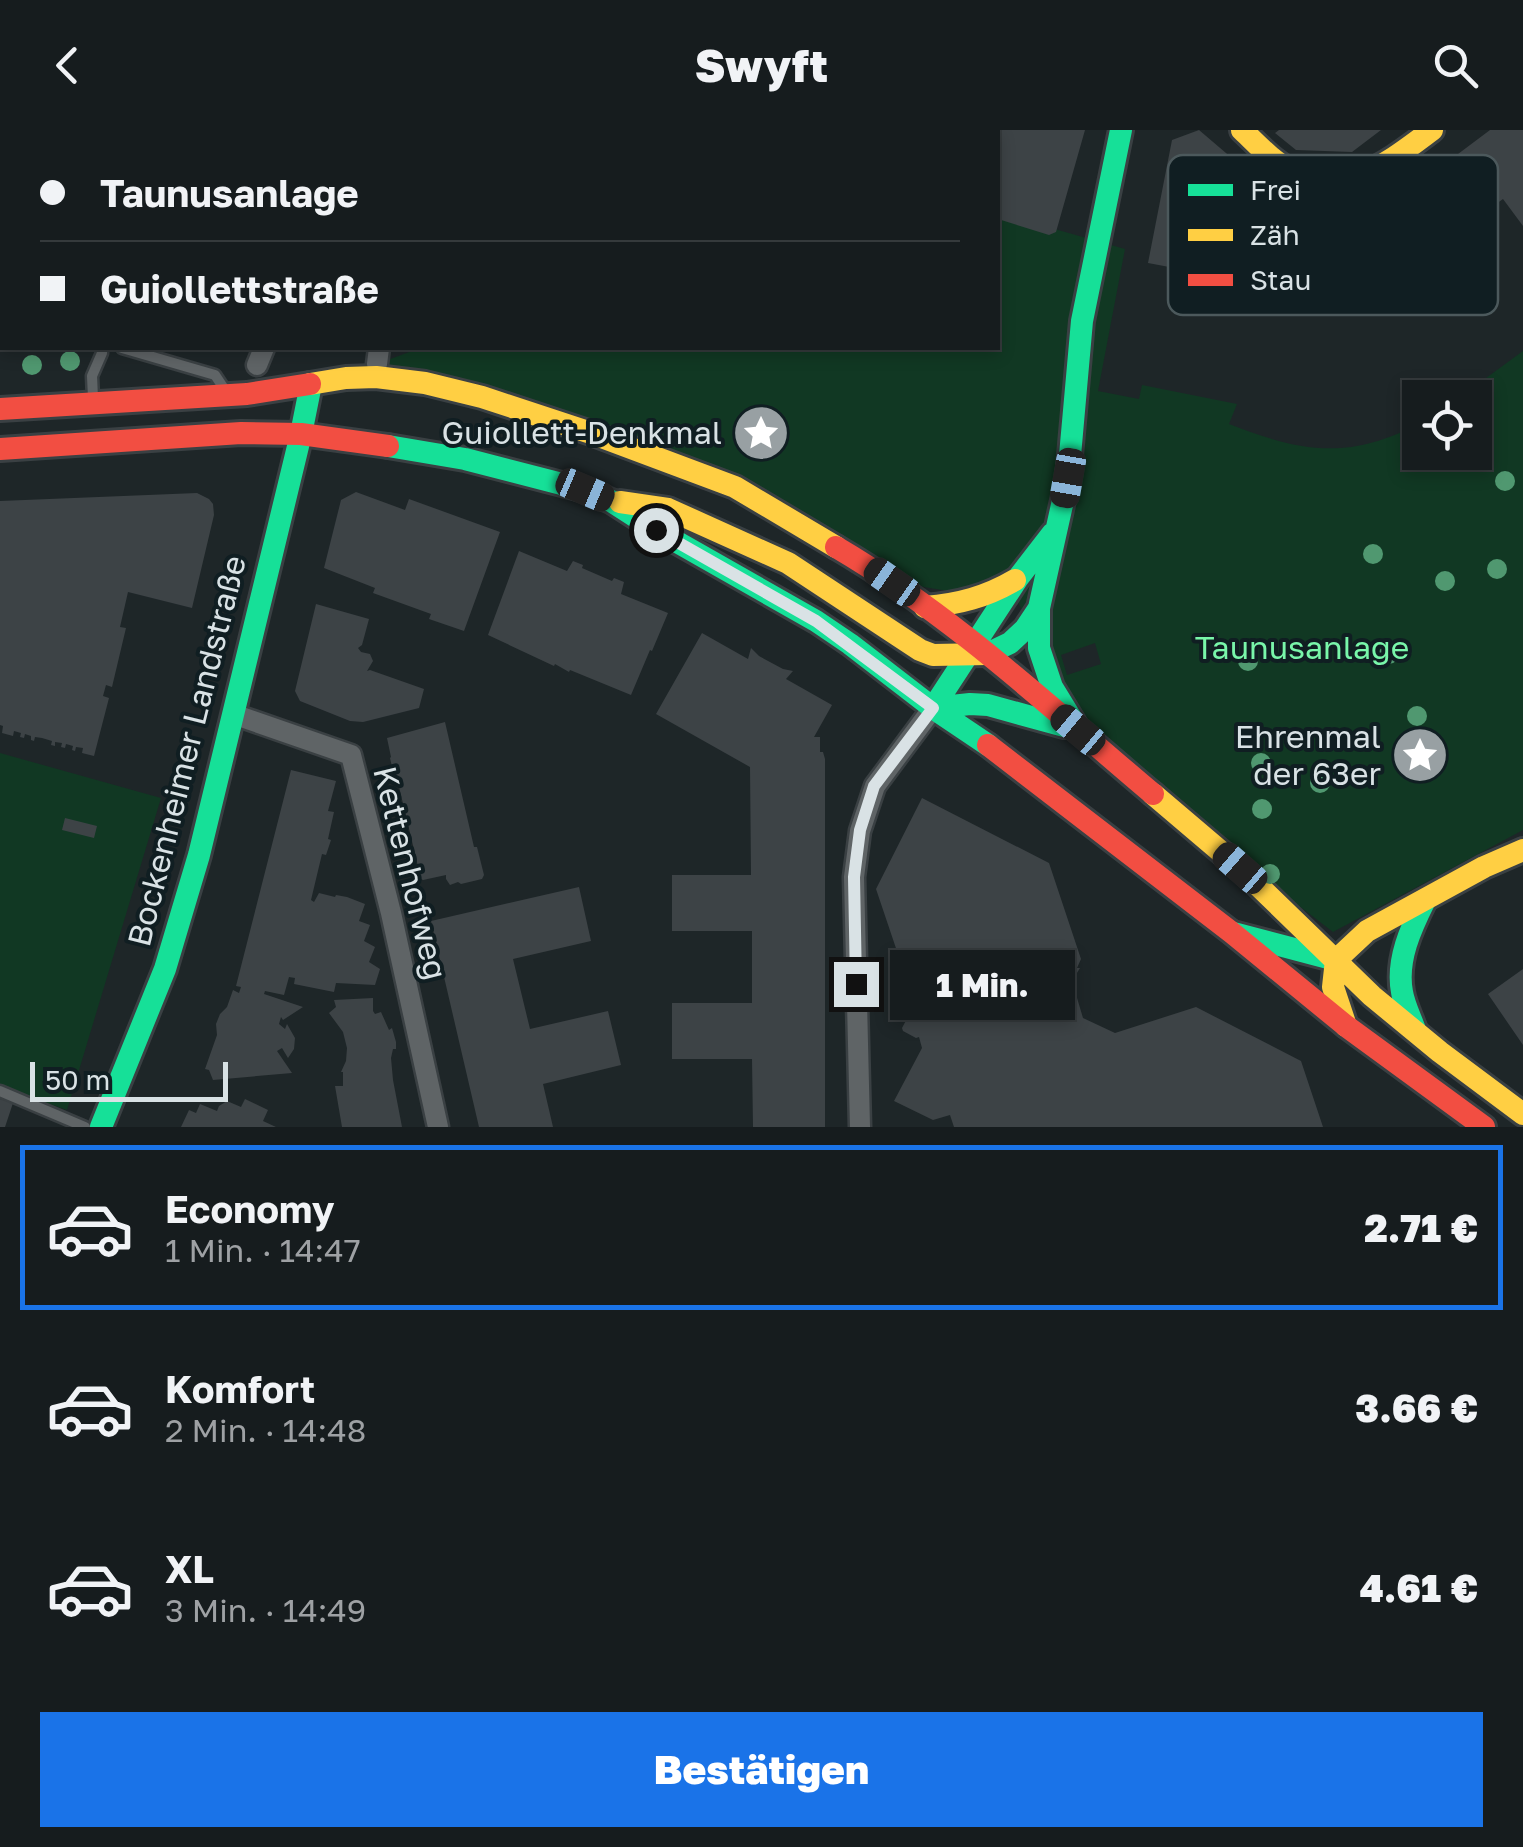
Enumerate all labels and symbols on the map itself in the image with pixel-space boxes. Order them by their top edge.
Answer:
legend [1168,155,1498,315]
text: Frei [1250,173,1301,206]
text: Zäh [1250,218,1300,251]
text: Stau [1250,263,1311,296]
place icon: Guiollett-Denkmal [731,403,791,463]
place label: Guiollett-Denkmal [441,413,722,451]
car [1048,446,1088,510]
car [552,464,618,516]
route start [634,508,679,553]
street label: Bockenheimer Landstraße [119,552,253,950]
car [859,553,925,611]
park label: Taunusanlage [1195,628,1409,666]
car [1045,699,1111,761]
place label: Ehrenmal der 63er [1235,717,1381,792]
place icon: Ehrenmal der 63er [1390,725,1450,785]
street label: Kettenhofweg [366,762,456,983]
car [1208,837,1272,899]
callout: 1 Min. [891,949,1076,1019]
route end [834,962,879,1007]
scale bar [30,1057,228,1101]

